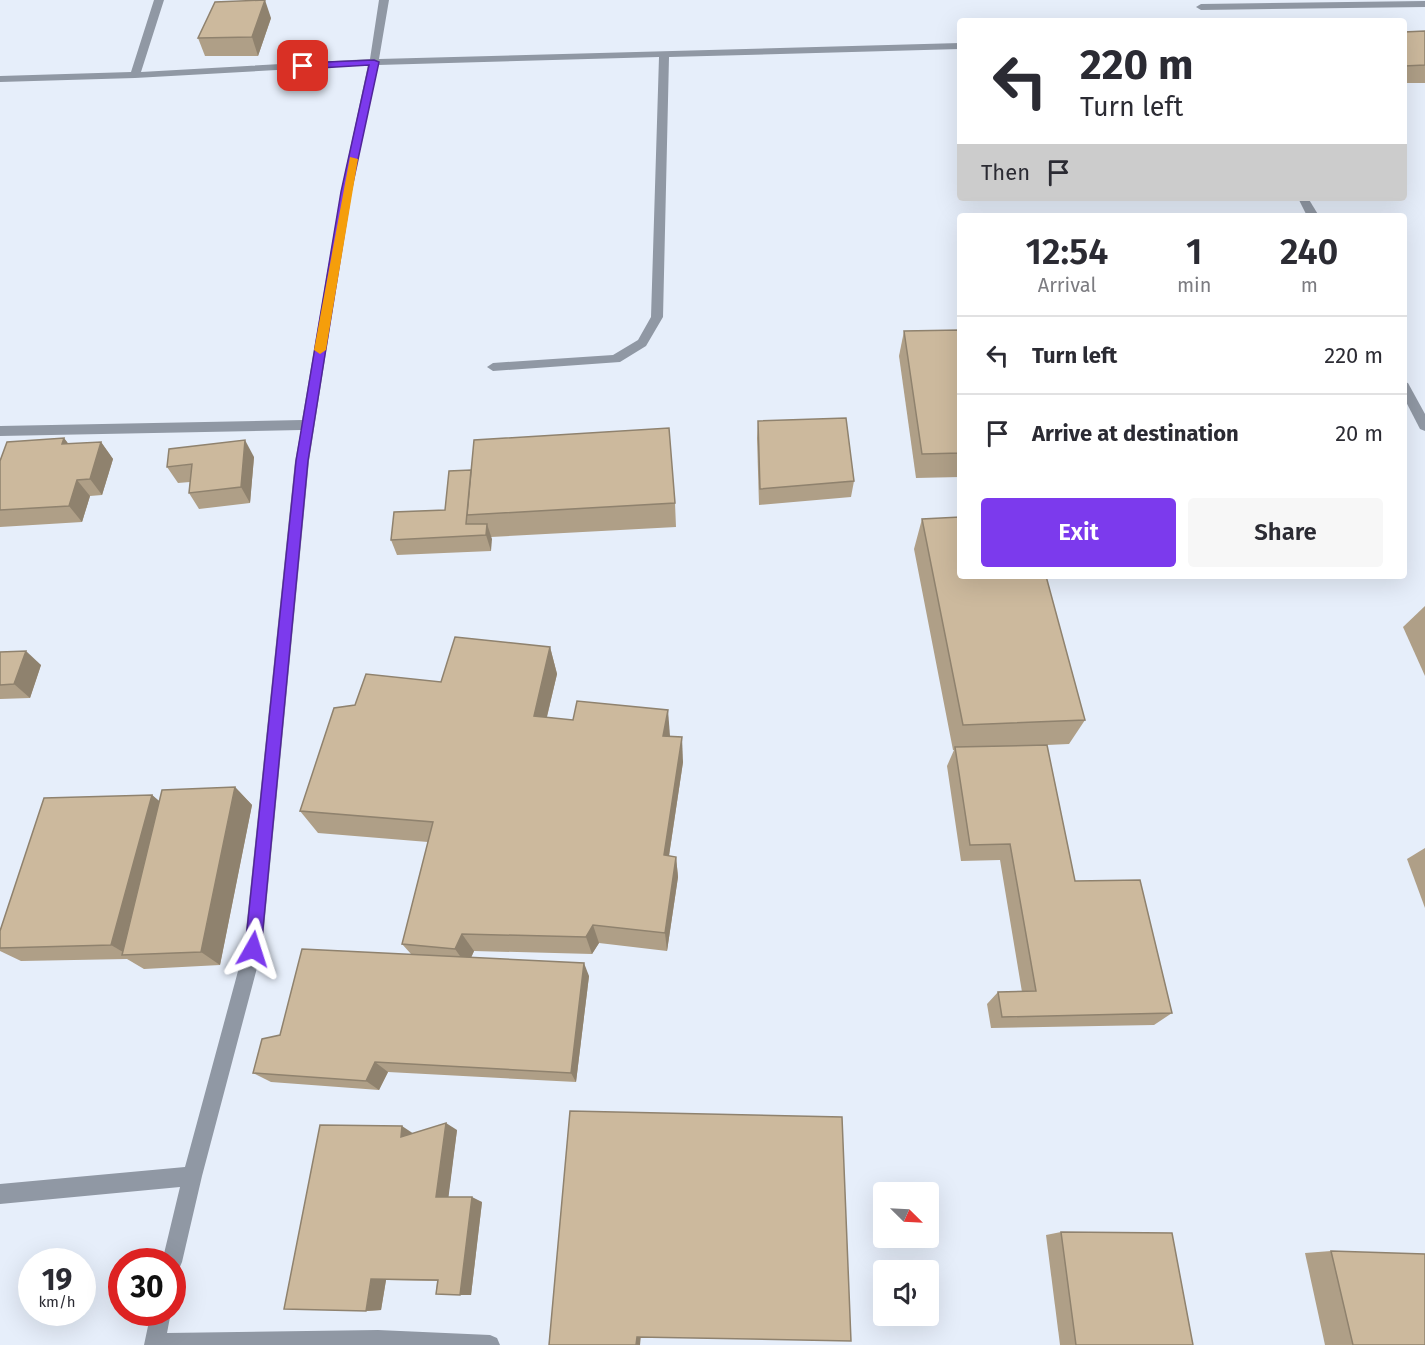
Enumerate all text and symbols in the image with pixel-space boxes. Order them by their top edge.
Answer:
pin [277,40,328,91]
text: 220 m [1080,40,1193,90]
icon: left [981,42,1059,120]
icon: arrive [286,49,319,82]
text: Turn left [1080,91,1183,123]
icon: arrive [1042,156,1075,189]
text: Then [981,159,1030,186]
text: 12:54 [1026,230,1108,274]
text: 1 [1186,230,1202,274]
text: 240 [1280,230,1338,274]
text: Arrival [1038,273,1096,297]
text: min [1177,273,1211,297]
text: m [1301,273,1318,297]
icon: left [981,339,1014,372]
text: Turn left [1032,342,1117,369]
text: 220 m [1324,342,1383,369]
icon: arrive [981,417,1014,450]
text: Arrive at destination [1032,420,1239,447]
text: 20 m [1335,420,1383,447]
button: Exit [981,498,1176,567]
button: Share [1188,498,1383,567]
position arrow [221,917,285,981]
north arrow [873,1182,939,1248]
map controls [873,1182,939,1326]
speed limit sign: 30 [108,1248,186,1326]
button: sound [873,1260,939,1326]
text: 19 [42,1262,72,1298]
text: km/h [38,1293,76,1311]

